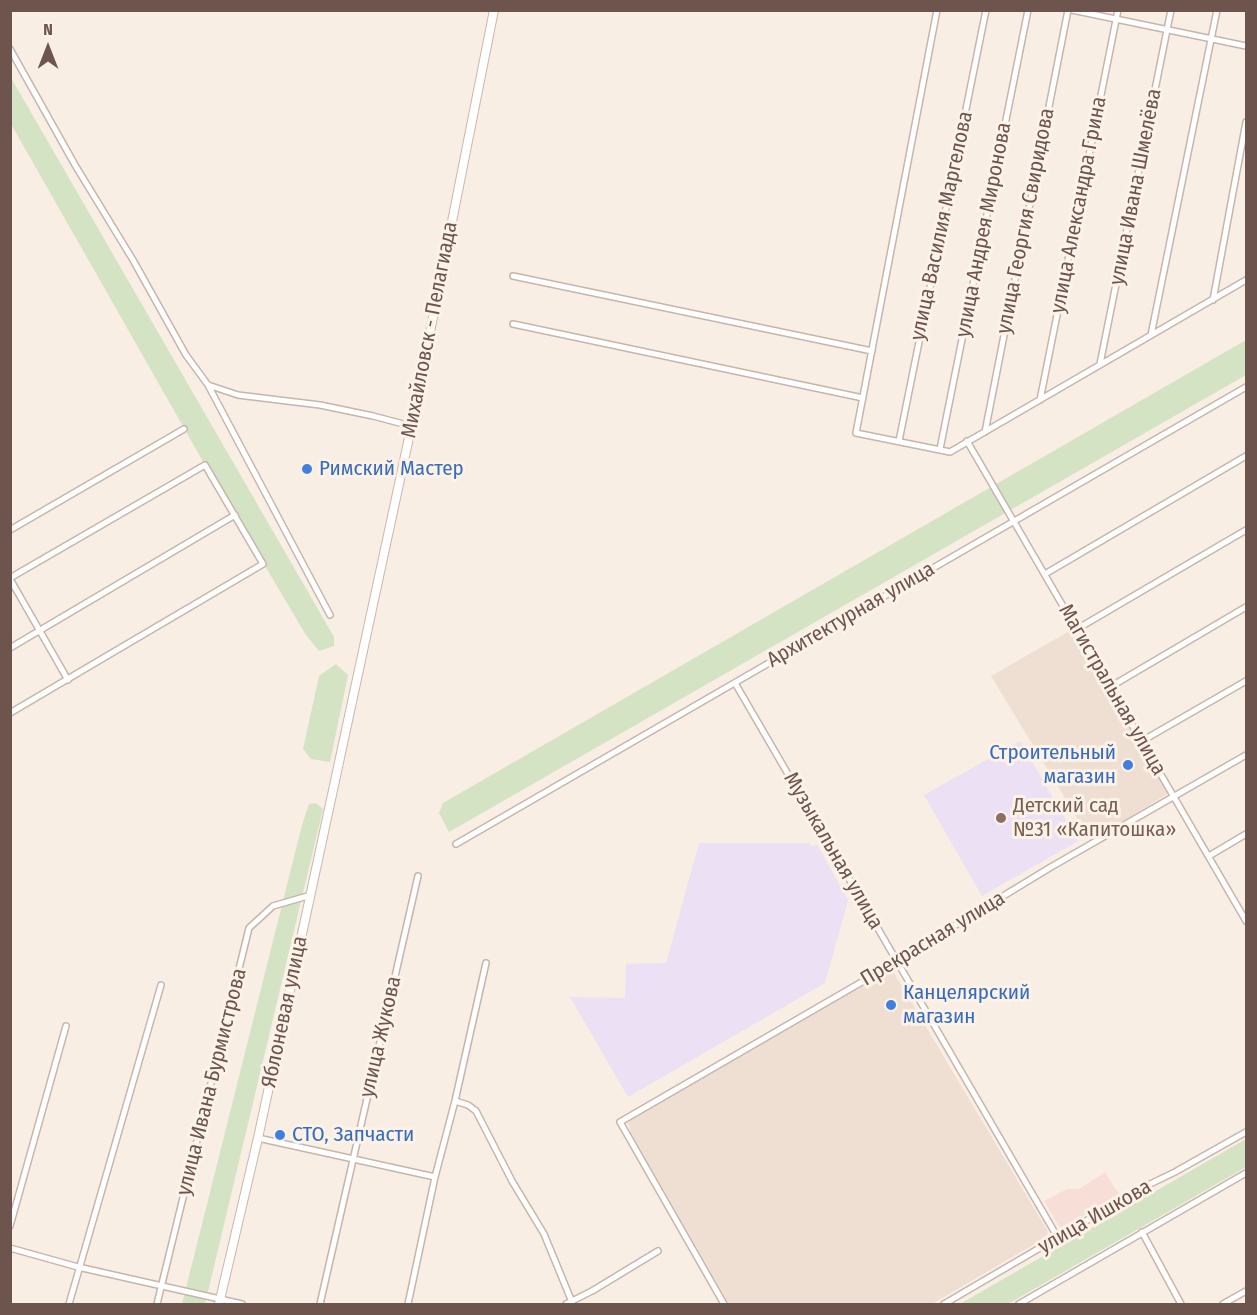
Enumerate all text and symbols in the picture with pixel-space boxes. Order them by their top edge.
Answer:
north arrow [18,18,78,78]
text: N [43,20,53,39]
street label: улица Ивана Шмелёва [1105,87,1167,287]
street label: улица Александра Грина [1046,95,1112,315]
street label: улица Георгия Свиридова [992,106,1060,336]
street label: улица Василия Маргелова [905,109,979,343]
street label: улица Андрея Миронова [951,120,1017,340]
street label: Михайловск - Пелагиада [397,220,463,440]
place label: Римский Мастер [319,456,464,482]
marker: Римский Мастер [300,462,314,476]
street label: Архитектурная улица [763,557,939,673]
street label: Магистральная улица [1053,600,1171,780]
place label: Строительный магазин [989,740,1116,790]
marker: Строительный магазин [1121,758,1135,772]
street label: Музыкальная улица [778,768,888,934]
place label: Детский сад №31 «Капитошка» [1013,793,1176,843]
marker: Детский сад №31 «Капитошка» [994,811,1008,825]
street label: Прекрасная улица [856,886,1010,992]
street label: Яблоневая улица [257,934,313,1090]
street label: улица Ивана Бурмистрова [172,966,252,1198]
street label: улица Жукова [355,974,407,1100]
place label: Канцелярский магазин [903,980,1030,1030]
marker: Канцелярский магазин [884,998,898,1012]
place label: СТО, Запчасти [292,1122,414,1148]
marker: СТО, Запчасти [273,1128,287,1142]
street label: улица Ишкова [1034,1174,1156,1260]

